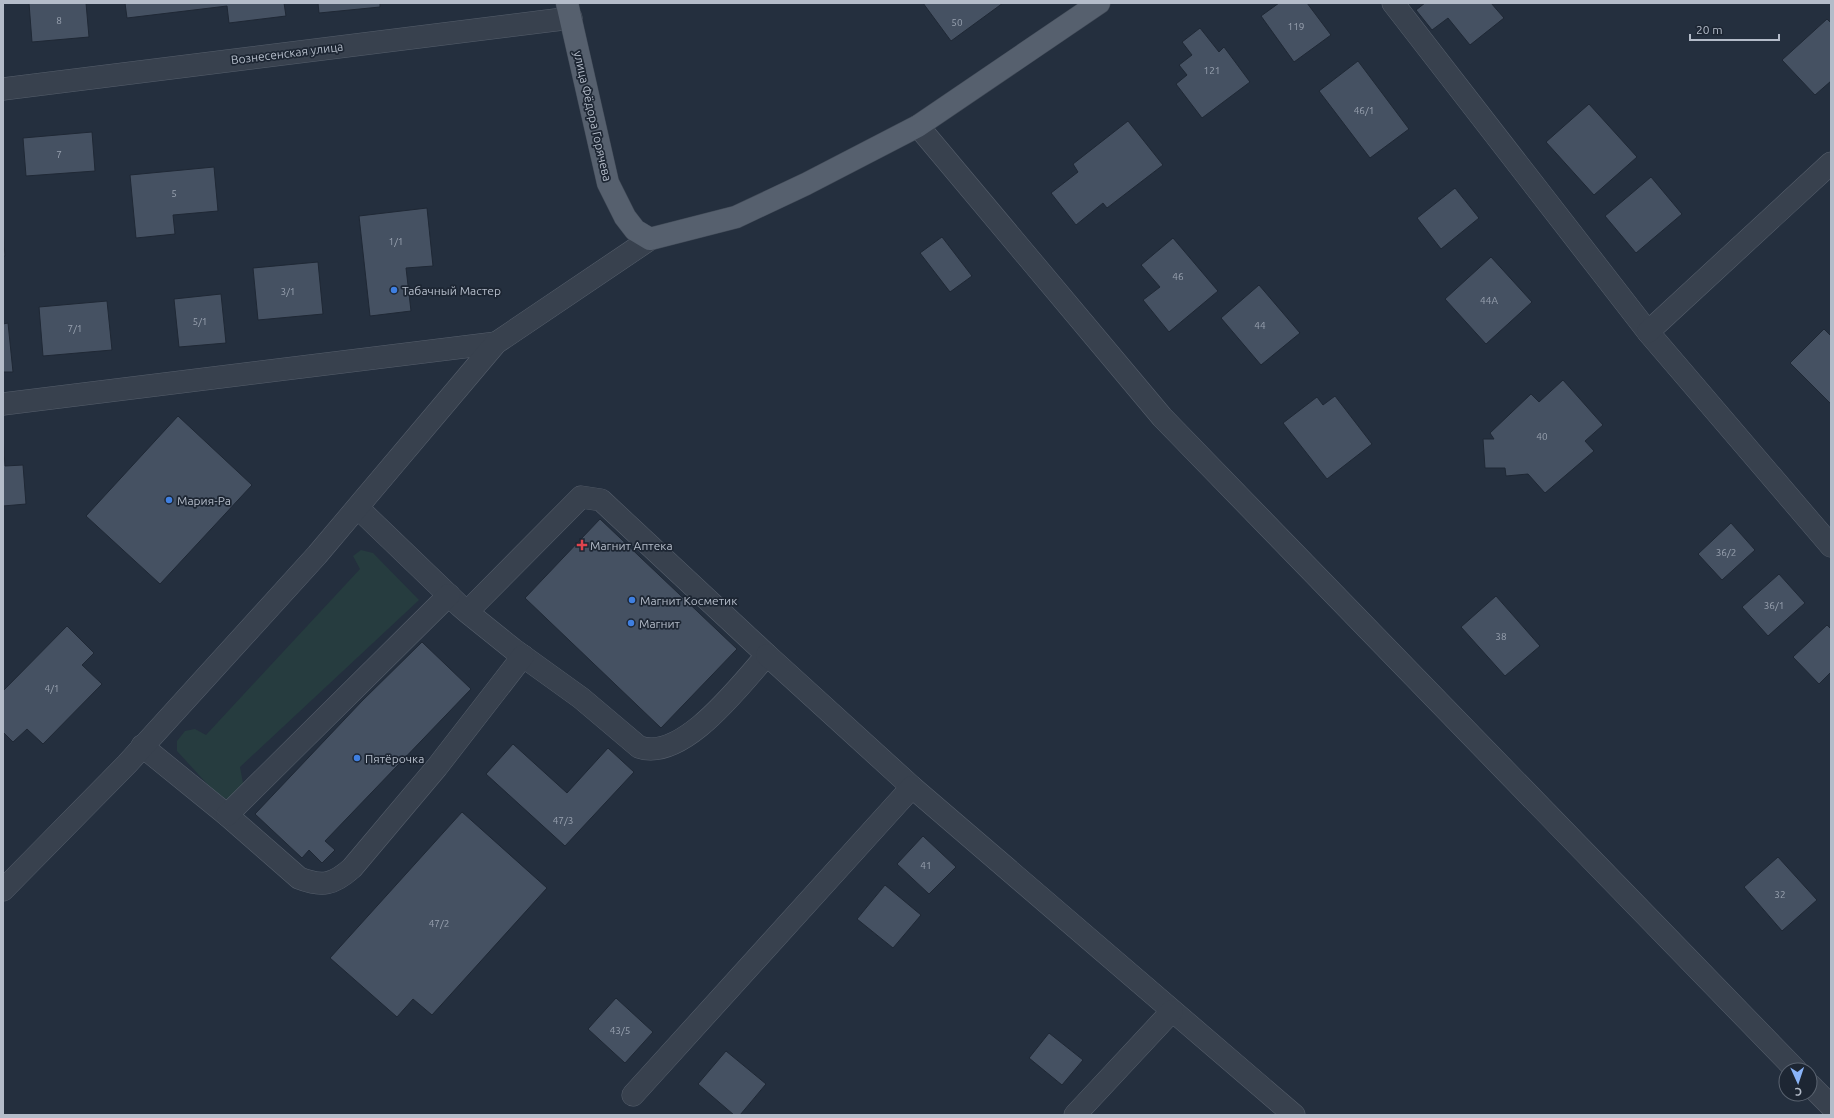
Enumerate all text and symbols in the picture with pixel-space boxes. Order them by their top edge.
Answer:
house number: 8 [56,15,62,26]
scale bar [1690,16,1779,42]
house number: 50 [951,17,963,28]
house number: 119 [1288,21,1304,32]
text: 20 m [1696,23,1723,36]
street label: Вознесенская улица [230,40,344,66]
street label: улица Фёдора Горячева [572,49,614,183]
house number: 121 [1204,65,1220,76]
house number: 46/1 [1354,105,1374,116]
house number: 7 [56,149,62,160]
house number: 5 [171,188,177,199]
house number: 1/1 [389,236,403,247]
house number: 46 [1172,271,1184,282]
place label: Табачный Мастер [402,284,501,297]
marker: Табачный Мастер [389,285,399,295]
house number: 3/1 [281,286,295,297]
house number: 44А [1480,295,1498,306]
house number: 5/1 [193,316,207,327]
house number: 44 [1254,320,1266,331]
house number: 7/1 [68,323,82,334]
house number: 40 [1536,431,1548,442]
place label: Мария-Ра [177,494,231,507]
marker: Мария-Ра [164,495,174,505]
place label: Магнит Аптека [590,539,673,552]
marker: Магнит Аптека [577,540,587,550]
house number: 36/2 [1716,547,1736,558]
place label: Магнит Косметик [640,594,737,607]
marker: Магнит Косметик [627,595,637,605]
house number: 36/1 [1764,600,1784,611]
place label: Магнит [639,617,681,630]
marker: Магнит [626,618,636,628]
house number: 38 [1495,631,1507,642]
house number: 4/1 [45,683,59,694]
place label: Пятёрочка [365,752,424,765]
marker: Пятёрочка [352,753,362,763]
house number: 47/3 [553,815,573,826]
house number: 41 [920,860,932,871]
house number: 32 [1774,889,1786,900]
house number: 47/2 [429,918,449,929]
house number: 43/5 [610,1025,630,1036]
north arrow [1778,1062,1818,1102]
text: С [1795,1086,1802,1098]

